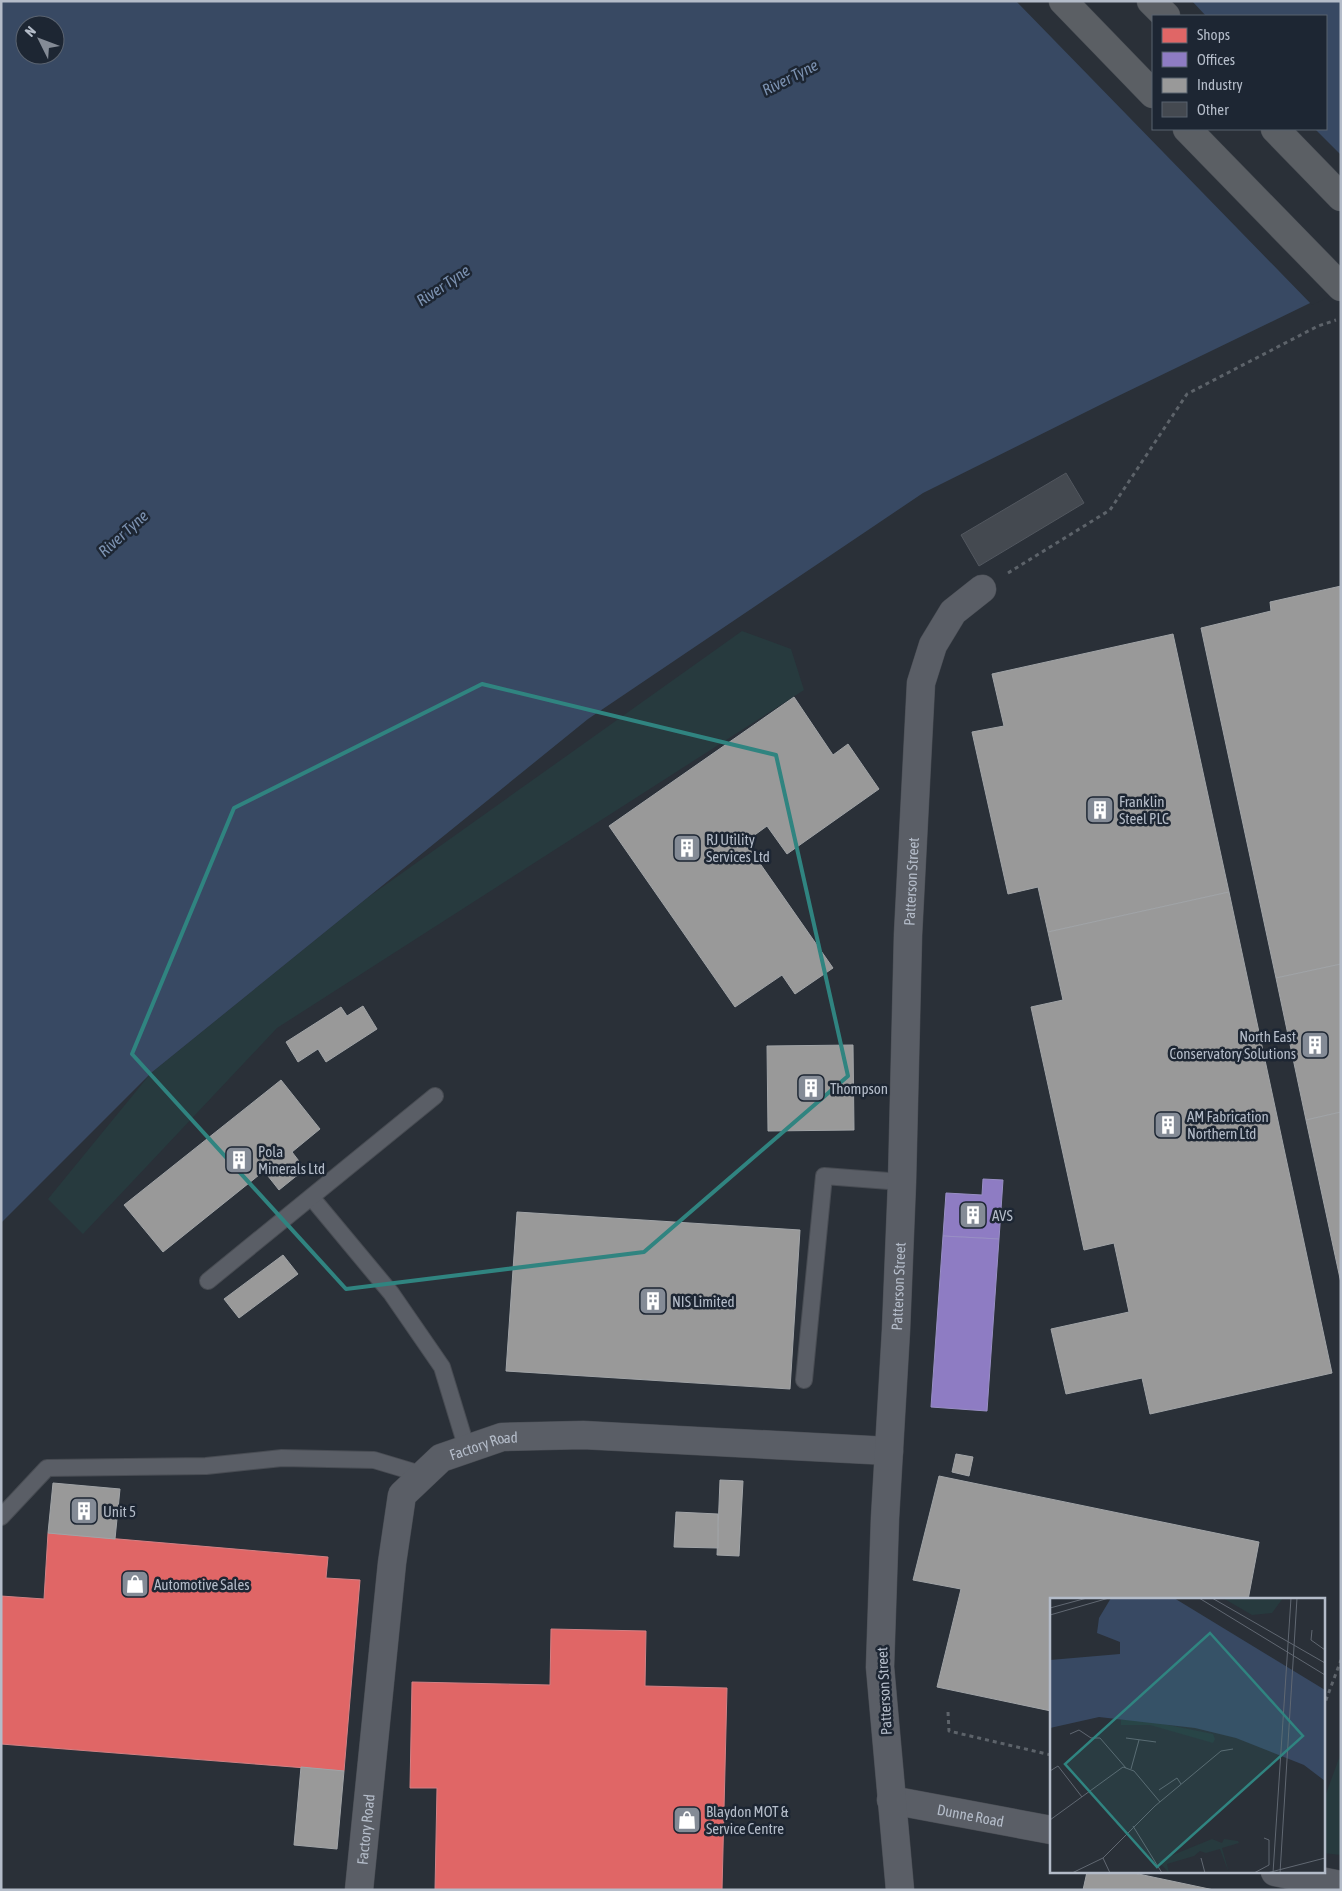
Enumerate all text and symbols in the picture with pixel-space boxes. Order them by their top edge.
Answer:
north arrow [15,15,65,65]
legend [1152,15,1327,130]
text: N [22,23,39,40]
text: Shops [1197,26,1230,43]
text: Offices [1197,51,1235,68]
water label: River Tyne [759,55,821,100]
text: Industry [1197,76,1243,93]
text: Other [1197,101,1229,118]
water label: River Tyne [413,261,474,310]
water label: River Tyne [95,506,152,561]
place label: Franklin Steel PLC [1119,793,1169,827]
building icon: Franklin Steel PLC [1085,795,1115,825]
place label: RJ Utility Services Ltd [706,831,770,865]
building icon: RJ Utility Services Ltd [672,833,702,863]
street label: Patterson Street [900,837,922,926]
place label: North East Conservatory Solutions [1170,1028,1296,1062]
building icon: North East Conservatory Solutions [1300,1030,1330,1060]
building icon: Thompson [796,1073,826,1103]
place label: Thompson [830,1080,888,1097]
place label: AM Fabrication Northern Ltd [1187,1108,1269,1142]
building icon: AM Fabrication Northern Ltd [1153,1110,1183,1140]
place label: Pola Minerals Ltd [258,1143,325,1177]
building icon: Pola Minerals Ltd [224,1145,254,1175]
building icon: AVS [958,1200,988,1230]
place label: AVS [992,1207,1013,1224]
street label: Patterson Street [887,1242,908,1331]
building icon: NIS Limited [638,1286,668,1316]
place label: NIS Limited [672,1293,735,1310]
street label: Factory Road [447,1428,518,1463]
building icon: Unit 5 [69,1496,99,1526]
place label: Unit 5 [103,1503,136,1520]
shop icon: Automotive Sales [120,1569,150,1599]
place label: Automotive Sales [154,1576,250,1593]
inset map [1050,1598,1324,1874]
street label: Patterson Street [873,1646,895,1736]
street label: Factory Road [353,1793,377,1865]
street label: Dunne Road [936,1800,1005,1830]
place label: Blaydon MOT & Service Centre [706,1803,789,1837]
shop icon: Blaydon MOT & Service Centre [672,1805,702,1835]

